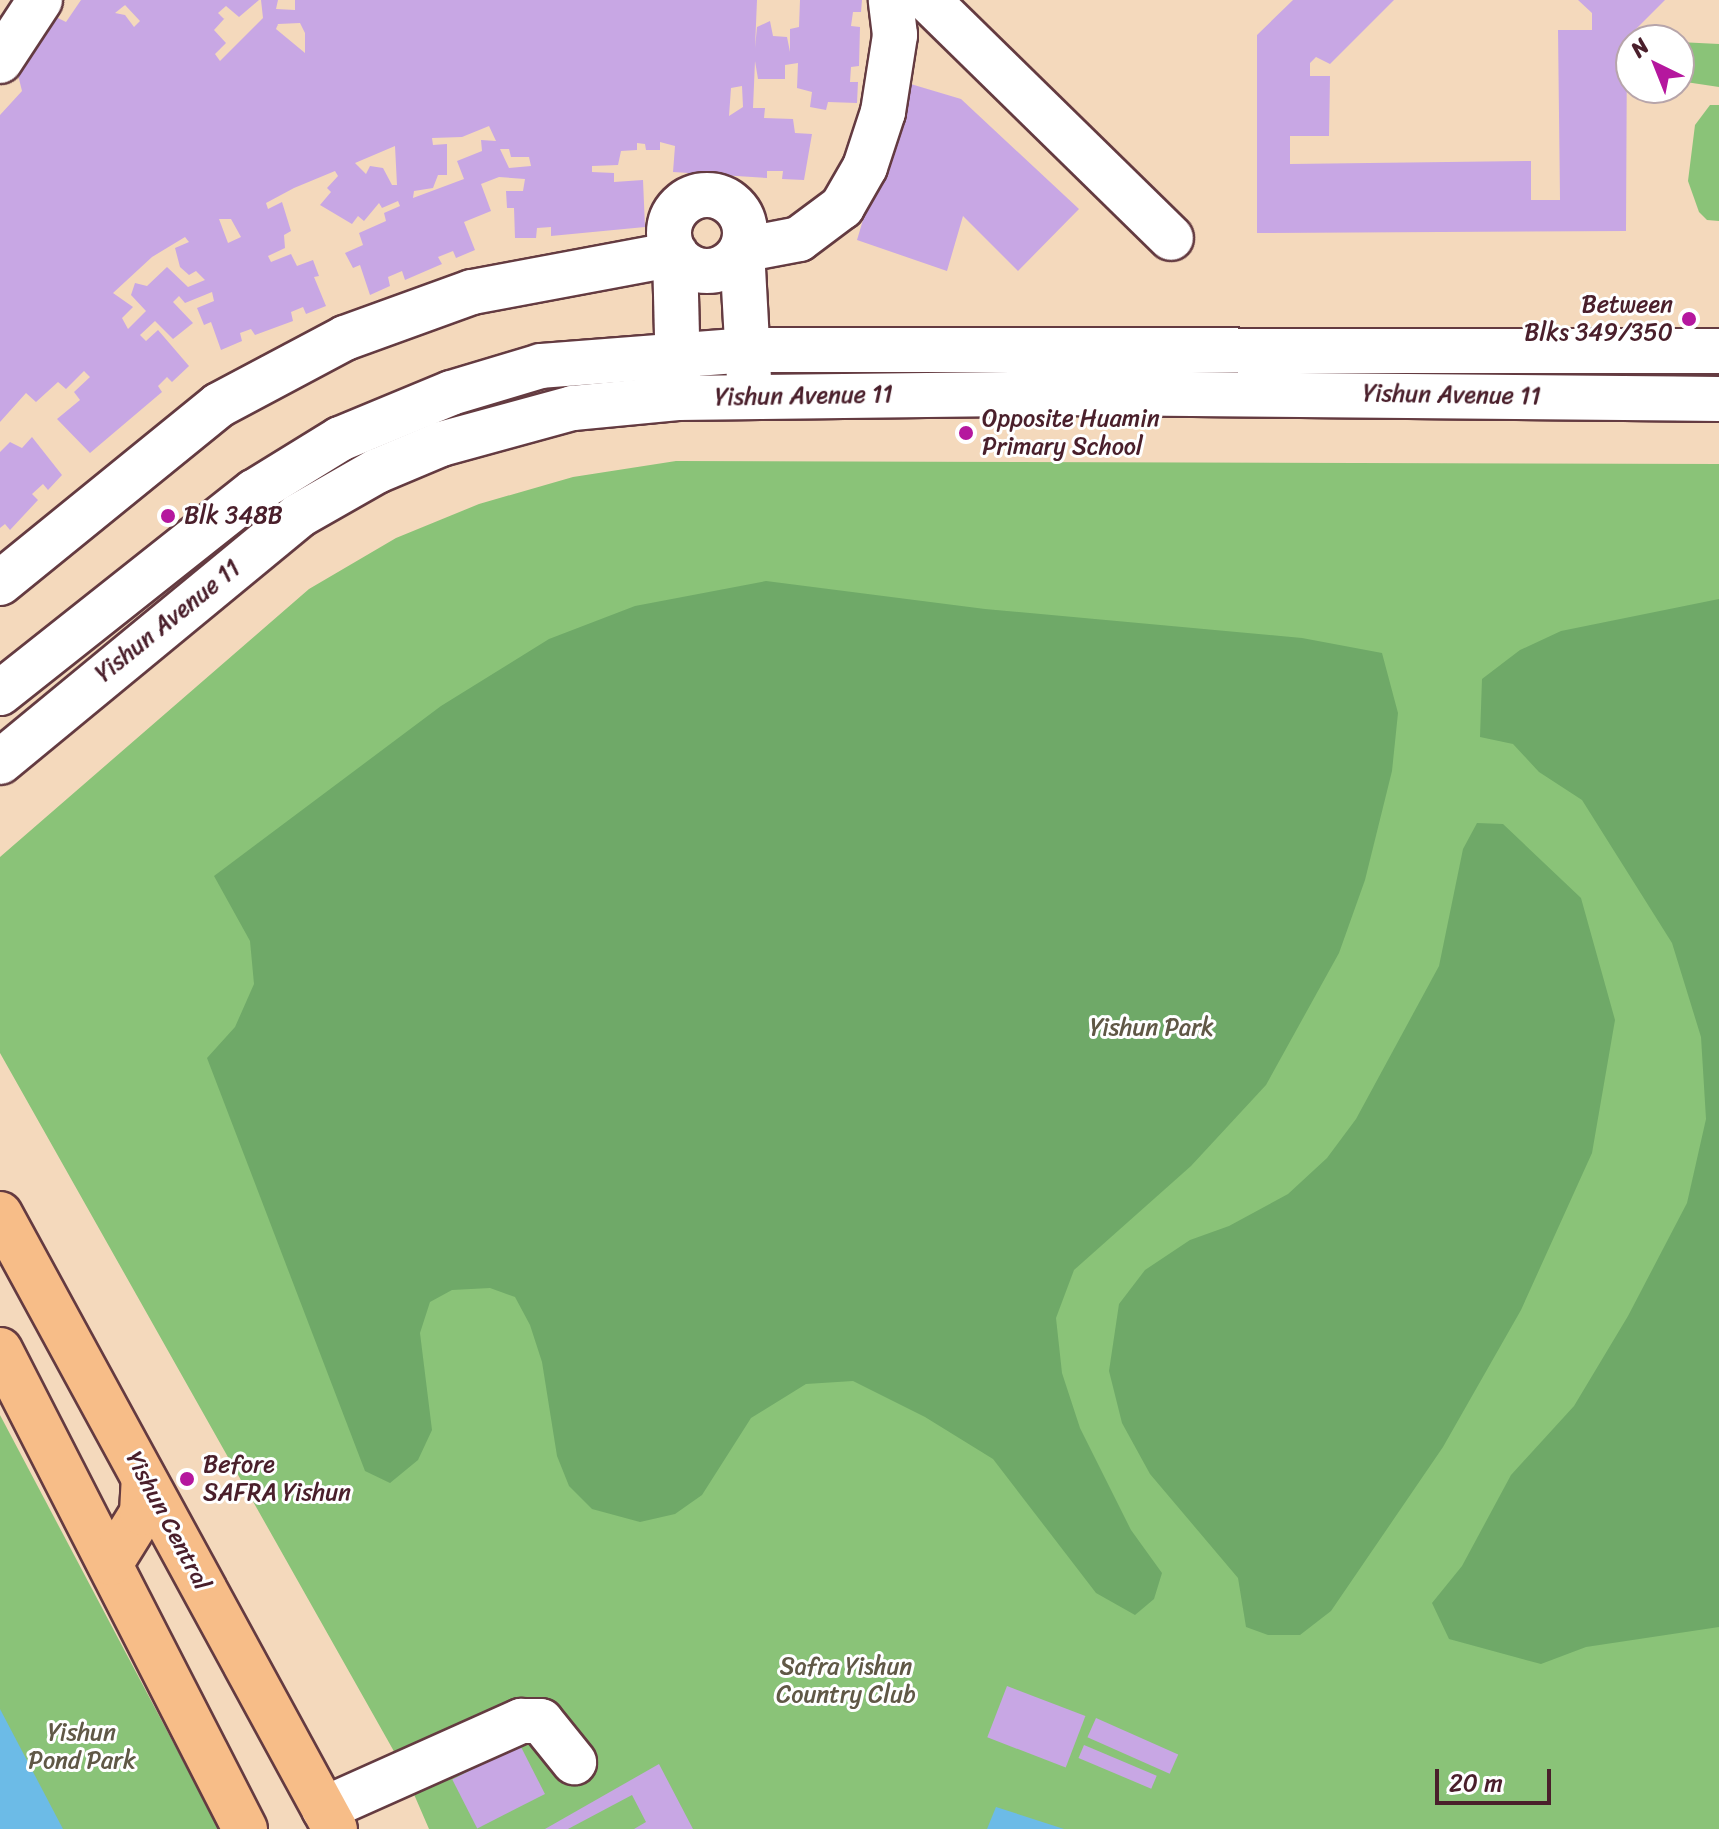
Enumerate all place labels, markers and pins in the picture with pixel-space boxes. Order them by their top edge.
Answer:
place label: Between Blks 349/350 [1524,291,1673,347]
marker: Between Blks 349/350 [1680,310,1698,328]
place label: Opposite Huamin Primary School [982,405,1160,461]
marker: Opposite Huamin Primary School [957,424,975,442]
place label: Blk 348B [184,502,283,530]
marker: Blk 348B [159,507,177,525]
place label: Before SAFRA Yishun [203,1451,351,1507]
marker: Before SAFRA Yishun [178,1470,196,1488]

